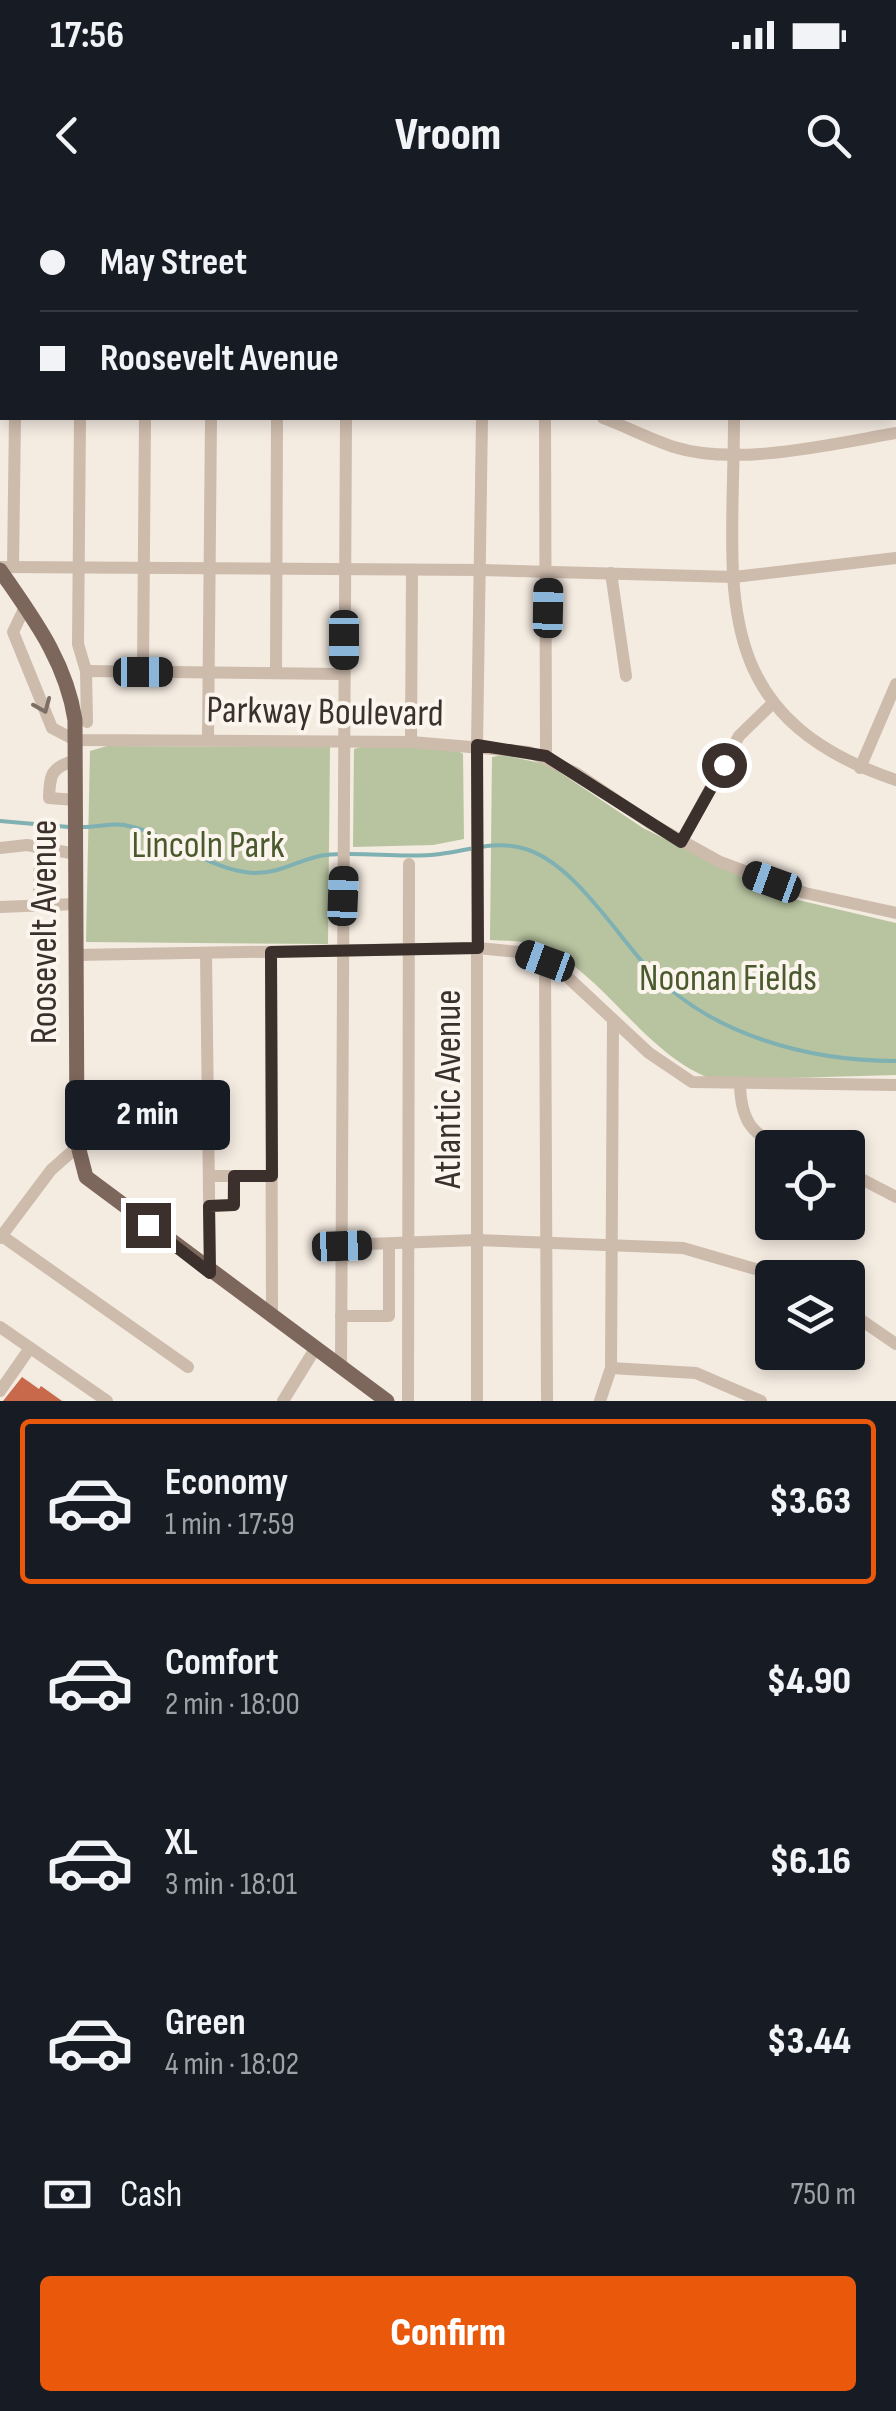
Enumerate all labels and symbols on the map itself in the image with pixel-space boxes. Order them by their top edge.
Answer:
car [532,578,564,638]
car [329,610,359,670]
car [113,657,173,687]
street label: Parkway Boulevard [206,687,444,737]
one-way arrow [31,696,51,714]
route start [702,743,747,788]
street label: Roosevelt Avenue [22,820,67,1044]
park label: Lincoln Park [131,823,285,868]
car [739,858,805,906]
car [327,865,359,927]
car [512,937,578,985]
park label: Noonan Fields [639,956,817,1001]
street label: Atlantic Avenue [426,990,471,1189]
callout: 2 min [66,1080,230,1150]
route end [126,1203,171,1248]
car [311,1230,373,1262]

